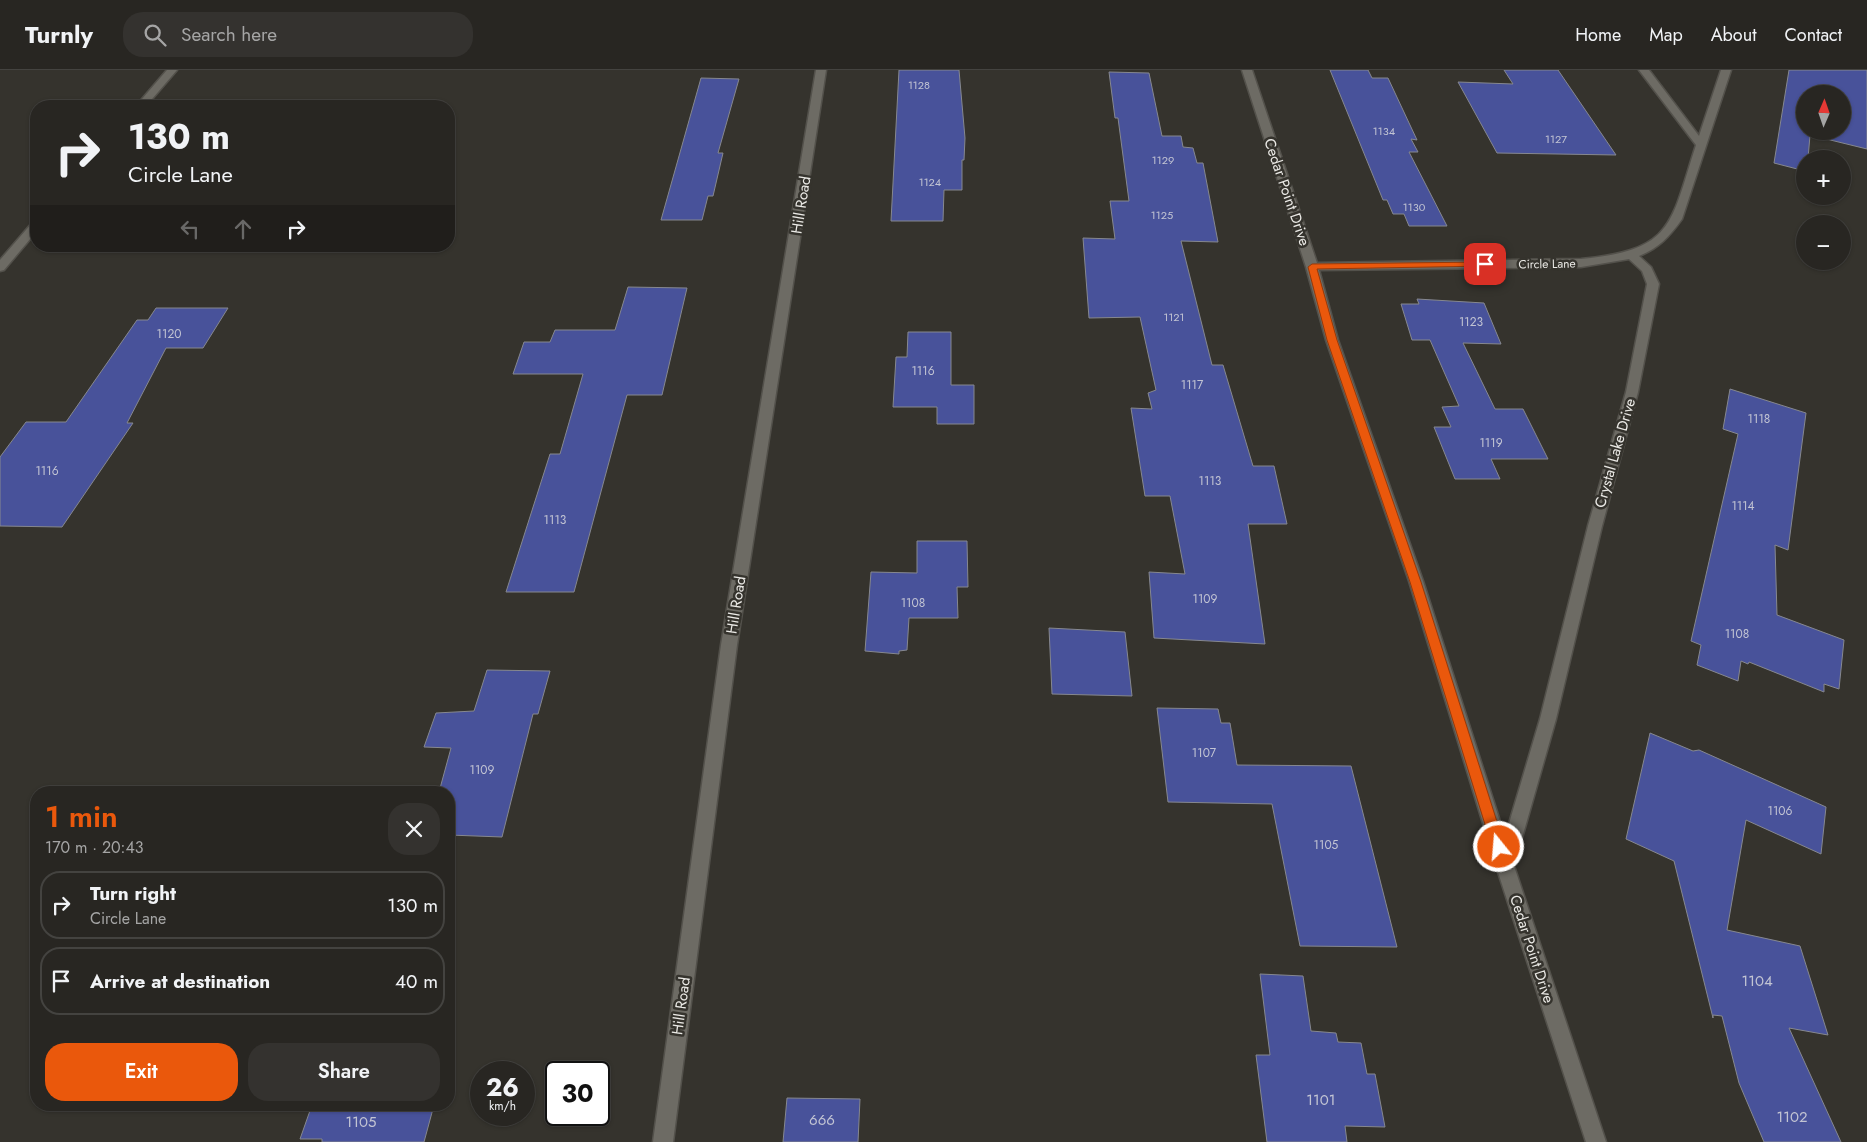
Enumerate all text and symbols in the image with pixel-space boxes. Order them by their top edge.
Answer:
search box [123,12,473,57]
text: Turnly [25,17,93,52]
icon: search [141,21,169,49]
text: Search here [181,21,277,48]
text: Home [1575,22,1621,48]
text: Map [1649,22,1683,48]
text: About [1711,22,1756,48]
text: Contact [1784,22,1842,48]
house number: 1128 [908,77,930,93]
north arrow [1796,85,1851,140]
map controls [1796,85,1851,270]
text: 130 m [128,112,230,162]
icon: right [45,120,110,185]
house number: 1134 [1373,123,1396,139]
house number: 1127 [1545,131,1567,147]
street label: Cedar Point Drive [1258,135,1316,249]
button: + [1796,150,1851,205]
house number: 1129 [1152,152,1174,168]
text: Circle Lane [128,158,233,190]
street label: Hill Road [786,174,816,236]
house number: 1124 [919,174,942,190]
house number: 1130 [1403,199,1426,215]
house number: 1125 [1151,207,1173,223]
icon: left [176,215,204,243]
icon: ahead [229,215,257,243]
icon: right [282,215,310,243]
button: − [1796,215,1851,270]
pin [1464,243,1506,285]
icon: arrive [1471,250,1499,278]
street label: Circle Lane [1518,255,1576,273]
house number: 1121 [1163,309,1185,325]
house number: 1123 [1459,313,1484,331]
house number: 1120 [157,325,181,343]
house number: 1116 [911,362,935,380]
house number: 1117 [1181,376,1204,394]
street label: Crystal Lake Drive [1589,395,1641,510]
house number: 1118 [1748,410,1770,428]
house number: 1119 [1479,434,1503,452]
house number: 1116 [35,462,59,480]
house number: 1113 [1199,472,1222,490]
house number: 1114 [1731,497,1755,515]
house number: 1113 [544,511,567,529]
street label: Hill Road [721,574,751,636]
house number: 1109 [1193,590,1218,608]
house number: 1108 [901,594,925,612]
house number: 1108 [1725,625,1749,643]
house number: 1107 [1192,744,1217,762]
house number: 1109 [470,761,495,779]
text: 1 min [45,795,118,838]
house number: 1106 [1768,802,1793,820]
button: close [388,803,440,855]
position arrow [1472,820,1524,872]
text: 170 m · 20:43 [45,836,143,859]
house number: 1105 [1314,836,1339,854]
text: Turn right [90,880,176,907]
icon: right [47,891,75,919]
text: 130 m [387,892,438,919]
street label: Cedar Point Drive [1504,892,1560,1006]
text: Circle Lane [90,907,166,930]
icon: arrive [47,967,75,995]
text: Arrive at destination [90,968,270,995]
text: 40 m [395,968,438,995]
house number: 1104 [1741,970,1773,992]
street label: Hill Road [666,976,696,1036]
button: Exit [45,1043,238,1101]
button: Share [248,1043,440,1101]
speed limit sign: 30 [545,1061,610,1126]
text: 26 [486,1069,519,1105]
house number: 1101 [1306,1089,1336,1111]
text: km/h [489,1097,516,1115]
house number: 1102 [1776,1106,1808,1128]
house number: 666 [809,1109,835,1131]
house number: 1105 [346,1111,376,1133]

